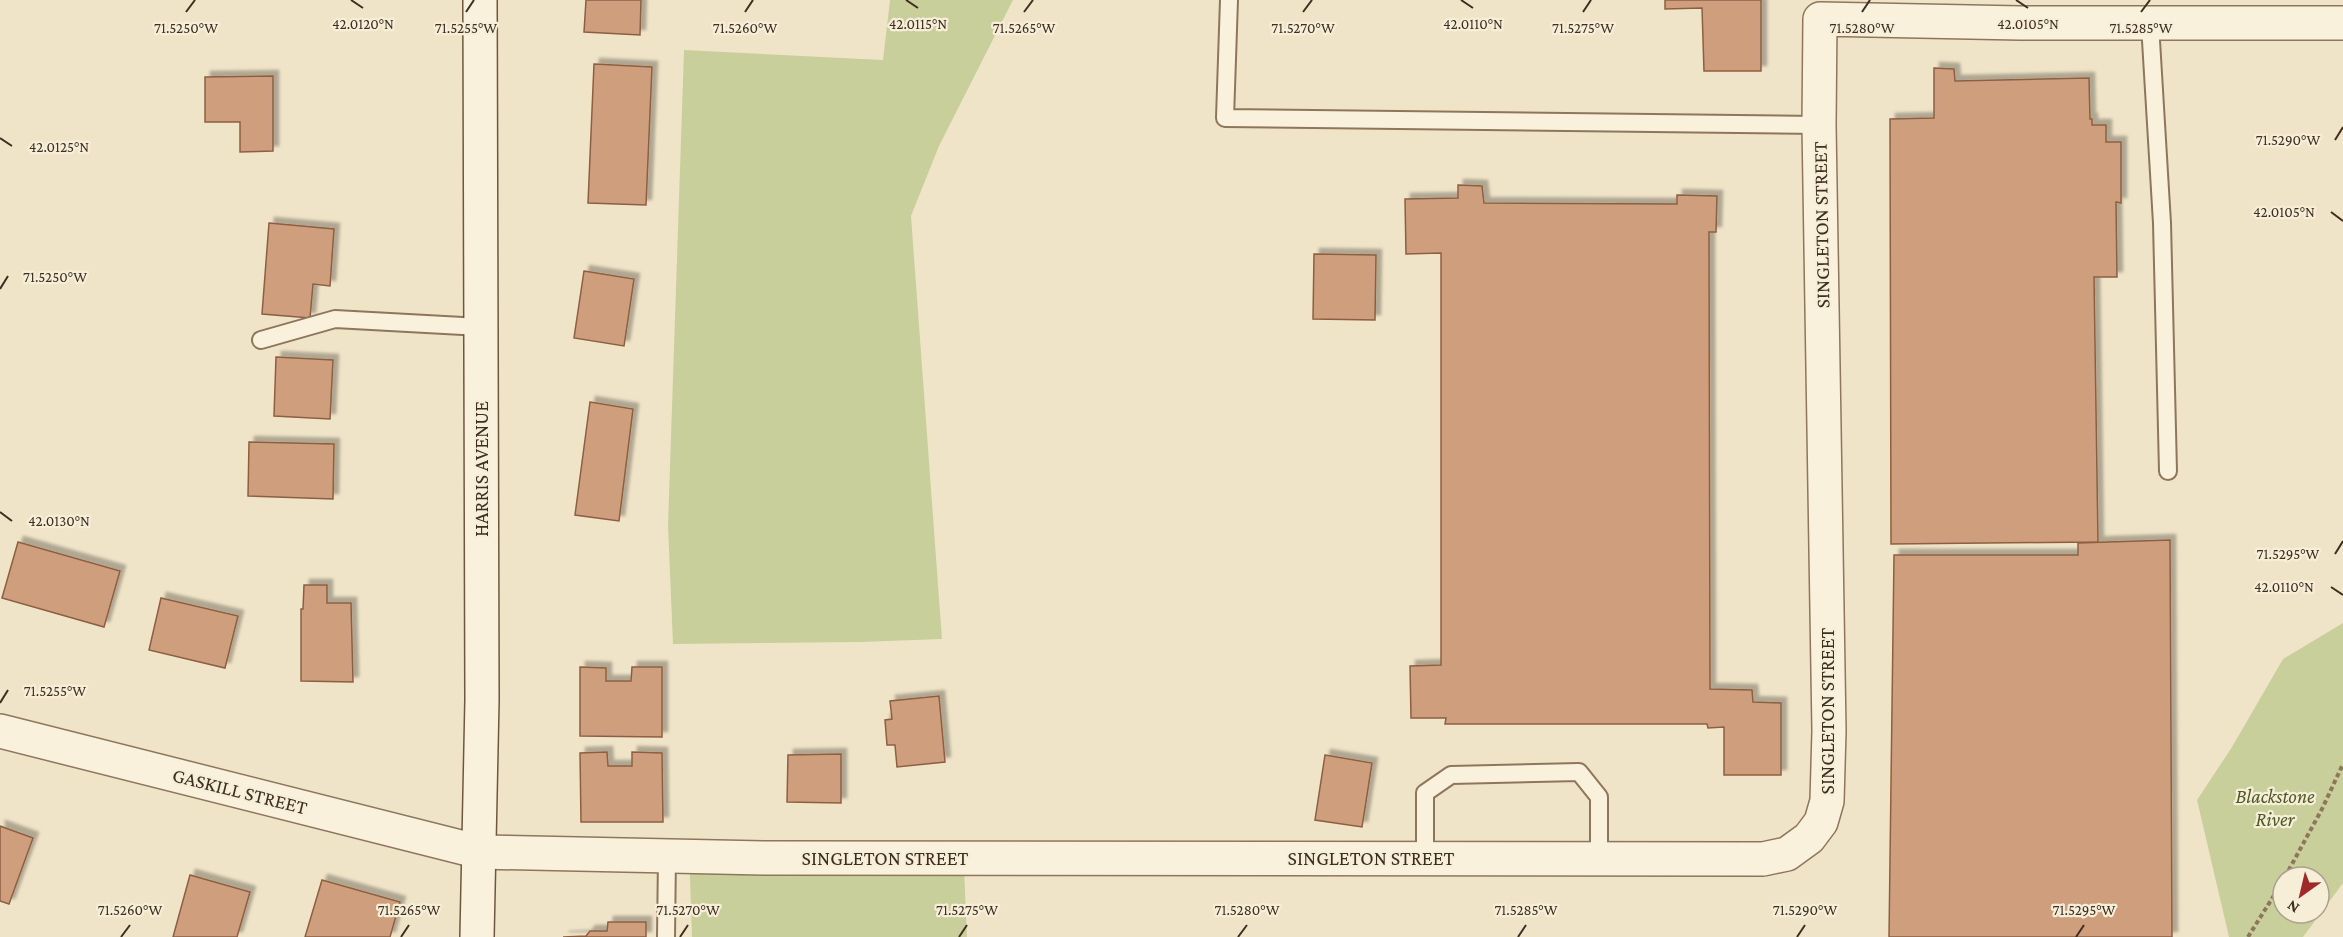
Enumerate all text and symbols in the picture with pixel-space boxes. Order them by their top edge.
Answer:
text: 42.0120°N [332,16,394,32]
text: 42.0115°N [889,16,947,32]
text: 42.0110°N [1443,16,1503,32]
text: 42.0105°N [1997,16,2059,32]
text: 71.5250°W [154,20,218,36]
text: 71.5255°W [435,20,497,36]
text: 71.5260°W [713,20,777,36]
text: 71.5265°W [993,20,1056,36]
text: 71.5270°W [1271,20,1335,36]
text: 71.5275°W [1552,20,1614,36]
text: 71.5280°W [1830,20,1895,36]
text: 71.5285°W [2109,20,2173,36]
text: 71.5290°W [2256,132,2320,148]
text: 42.0125°N [29,139,89,155]
street label: SINGLETON STREET [1809,141,1833,309]
text: 42.0105°N [2253,204,2315,220]
text: 71.5250°W [23,269,87,285]
street label: HARRIS AVENUE [470,401,492,537]
text: 42.0130°N [28,513,90,529]
text: 71.5295°W [2257,546,2320,562]
text: 42.0110°N [2254,579,2314,595]
street label: SINGLETON STREET [1816,627,1838,794]
text: 71.5255°W [24,683,86,699]
street label: GASKILL STREET [170,764,310,818]
park label: Blackstone River [2235,785,2315,830]
street label: SINGLETON STREET [802,847,969,869]
street label: SINGLETON STREET [1288,847,1455,869]
north arrow [2271,865,2331,925]
text: N [2284,897,2302,917]
text: 71.5260°W [98,902,162,918]
text: 71.5265°W [378,902,441,918]
text: 71.5270°W [656,902,720,918]
text: 71.5275°W [936,902,998,918]
text: 71.5280°W [1215,902,1280,918]
text: 71.5285°W [1494,902,1558,918]
text: 71.5290°W [1773,902,1837,918]
text: 71.5295°W [2053,902,2116,918]

